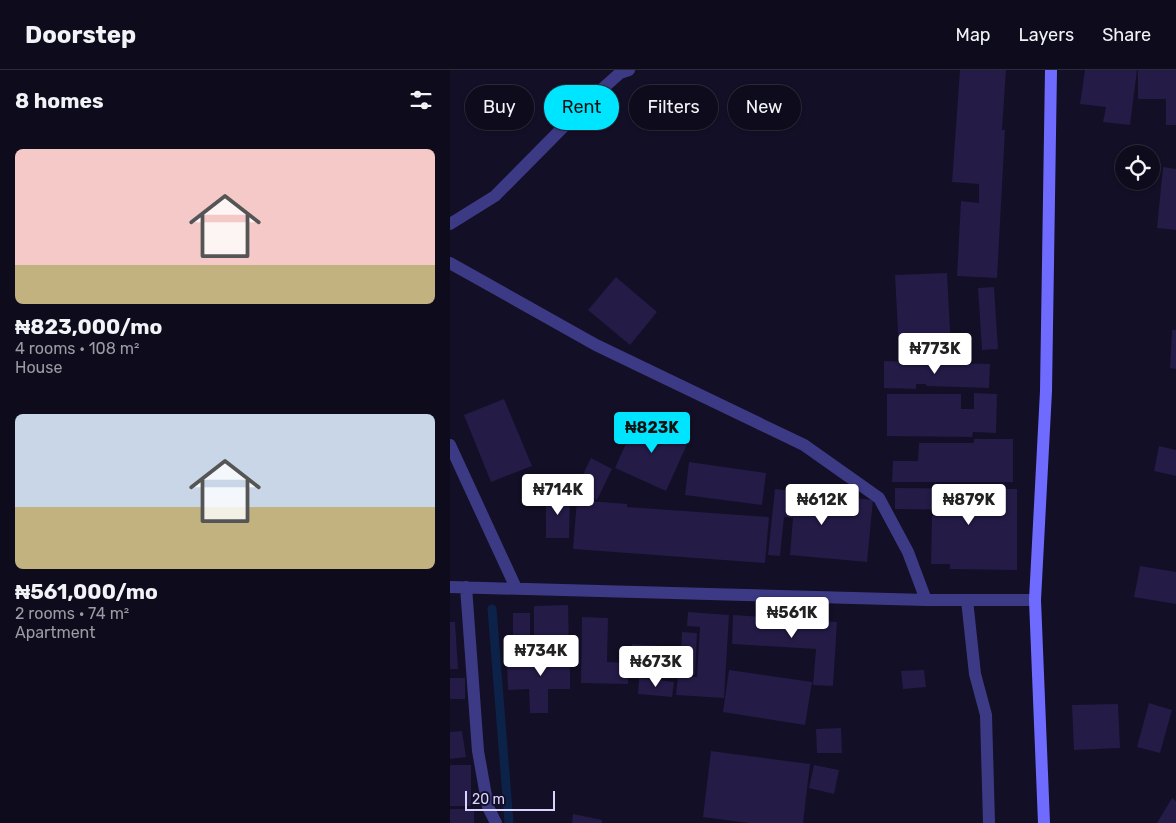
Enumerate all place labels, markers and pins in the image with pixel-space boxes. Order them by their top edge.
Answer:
pin: ₦773K [900,332,970,375]
pin: ₦823K [617,412,687,454]
pin: ₦714K [523,474,593,516]
pin: ₦612K [787,484,857,526]
pin: ₦879K [934,484,1004,526]
pin: ₦561K [757,596,827,639]
pin: ₦734K [506,634,576,677]
pin: ₦673K [621,646,691,688]

